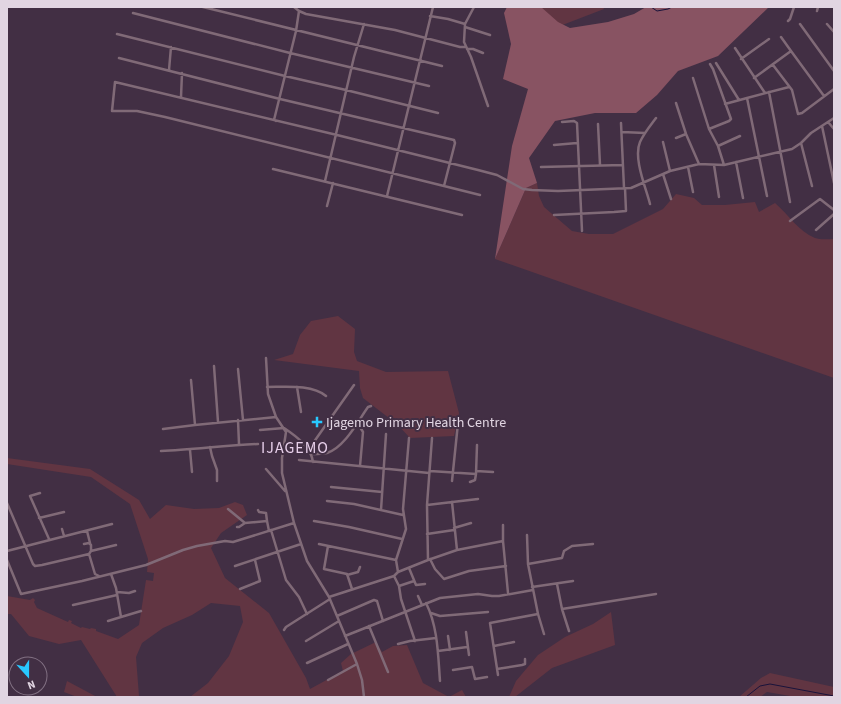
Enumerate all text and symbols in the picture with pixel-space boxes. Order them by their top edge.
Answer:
place label: Ijagemo Primary Health Centre [326,413,506,433]
marker: Ijagemo Primary Health Centre [311,416,323,428]
district label: IJAGEMO [261,437,329,459]
north arrow [8,656,48,696]
text: N [25,677,38,693]

